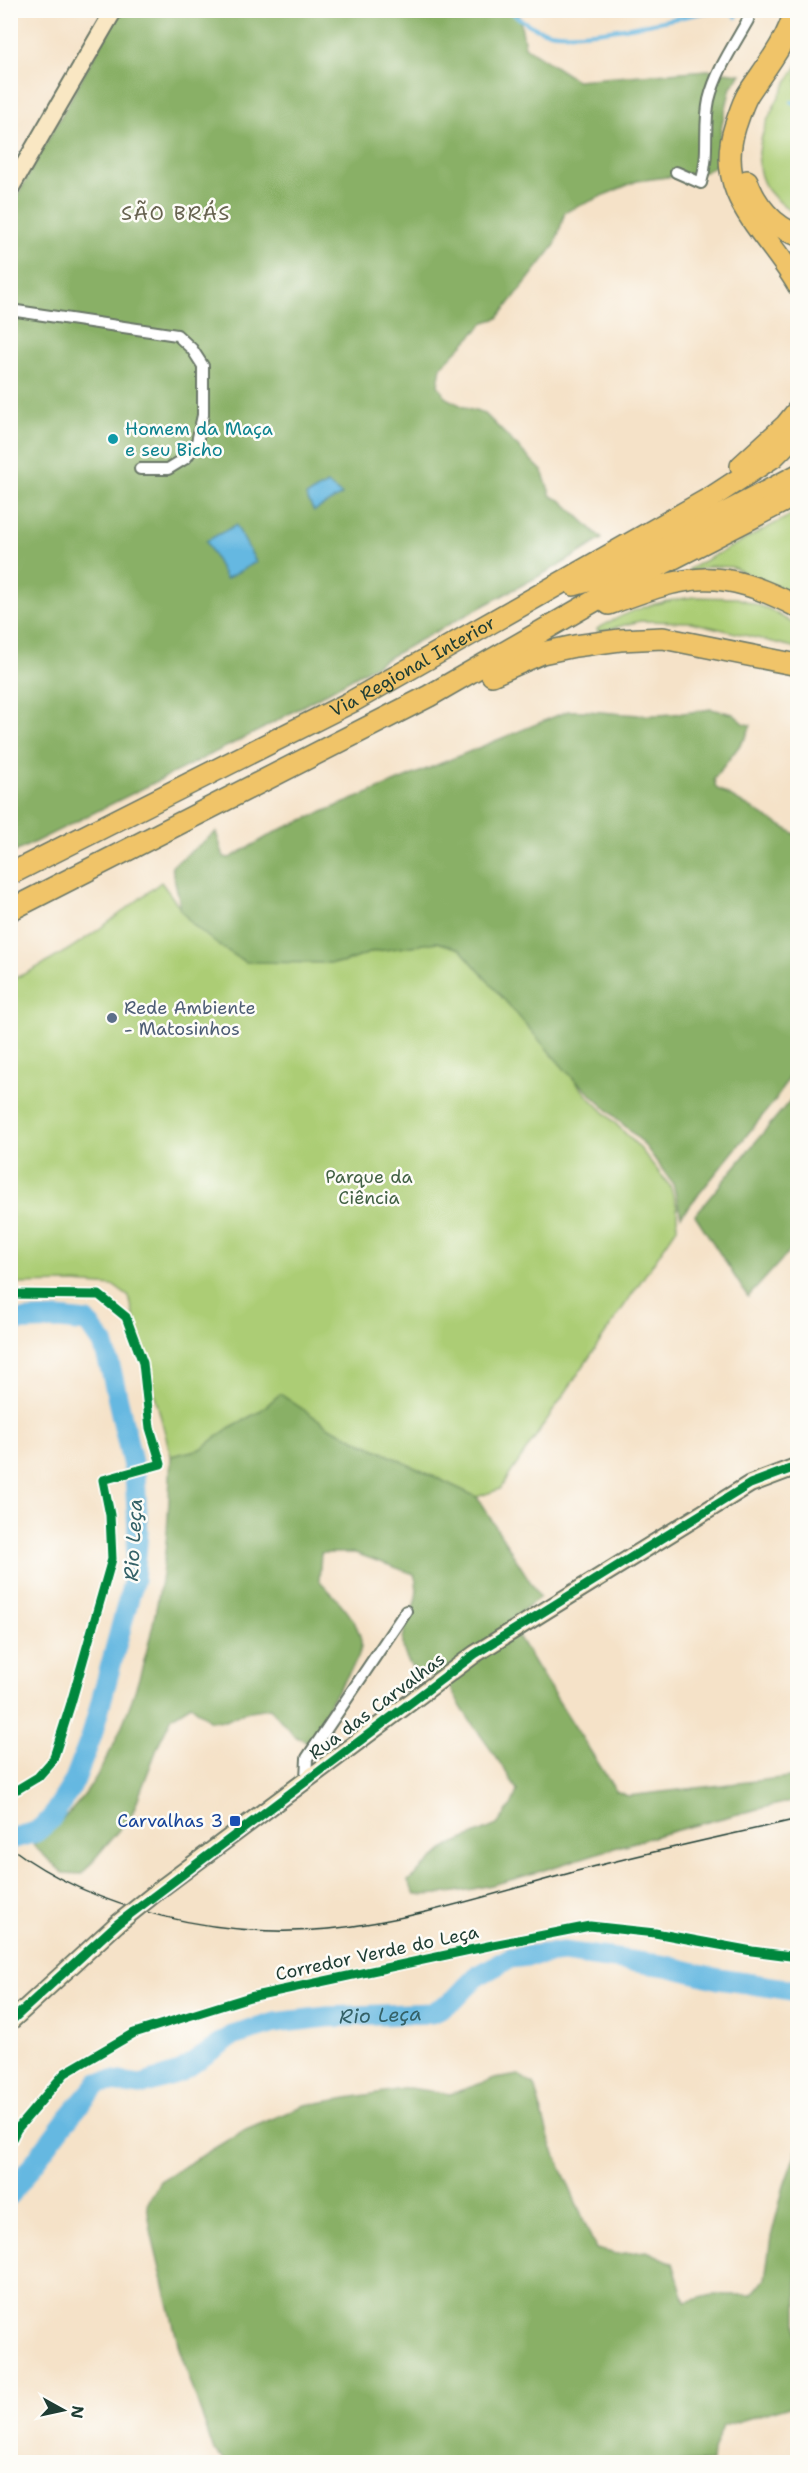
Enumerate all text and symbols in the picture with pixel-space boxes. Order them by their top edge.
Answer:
district label: SÃO BRÁS [121,200,231,226]
place label: Homem da Maça e seu Bicho [125,417,273,462]
marker: Homem da Maça e seu Bicho [106,432,120,446]
street label: Via Regional Interior [326,611,500,723]
place label: Rede Ambiente - Matosinhos [124,996,256,1041]
marker: Rede Ambiente - Matosinhos [105,1011,119,1025]
park label: Parque da Ciência [325,1165,413,1210]
water label: Rio Leça [118,1498,148,1582]
street label: Rua das Carvalhas [304,1647,450,1765]
place label: Carvalhas 3 [117,1809,223,1833]
marker: Carvalhas 3 [228,1814,242,1828]
street label: Corredor Verde do Leça [273,1920,481,1986]
water label: Rio Leça [339,2000,422,2030]
north arrow [33,2380,93,2440]
text: N [66,2404,89,2420]

